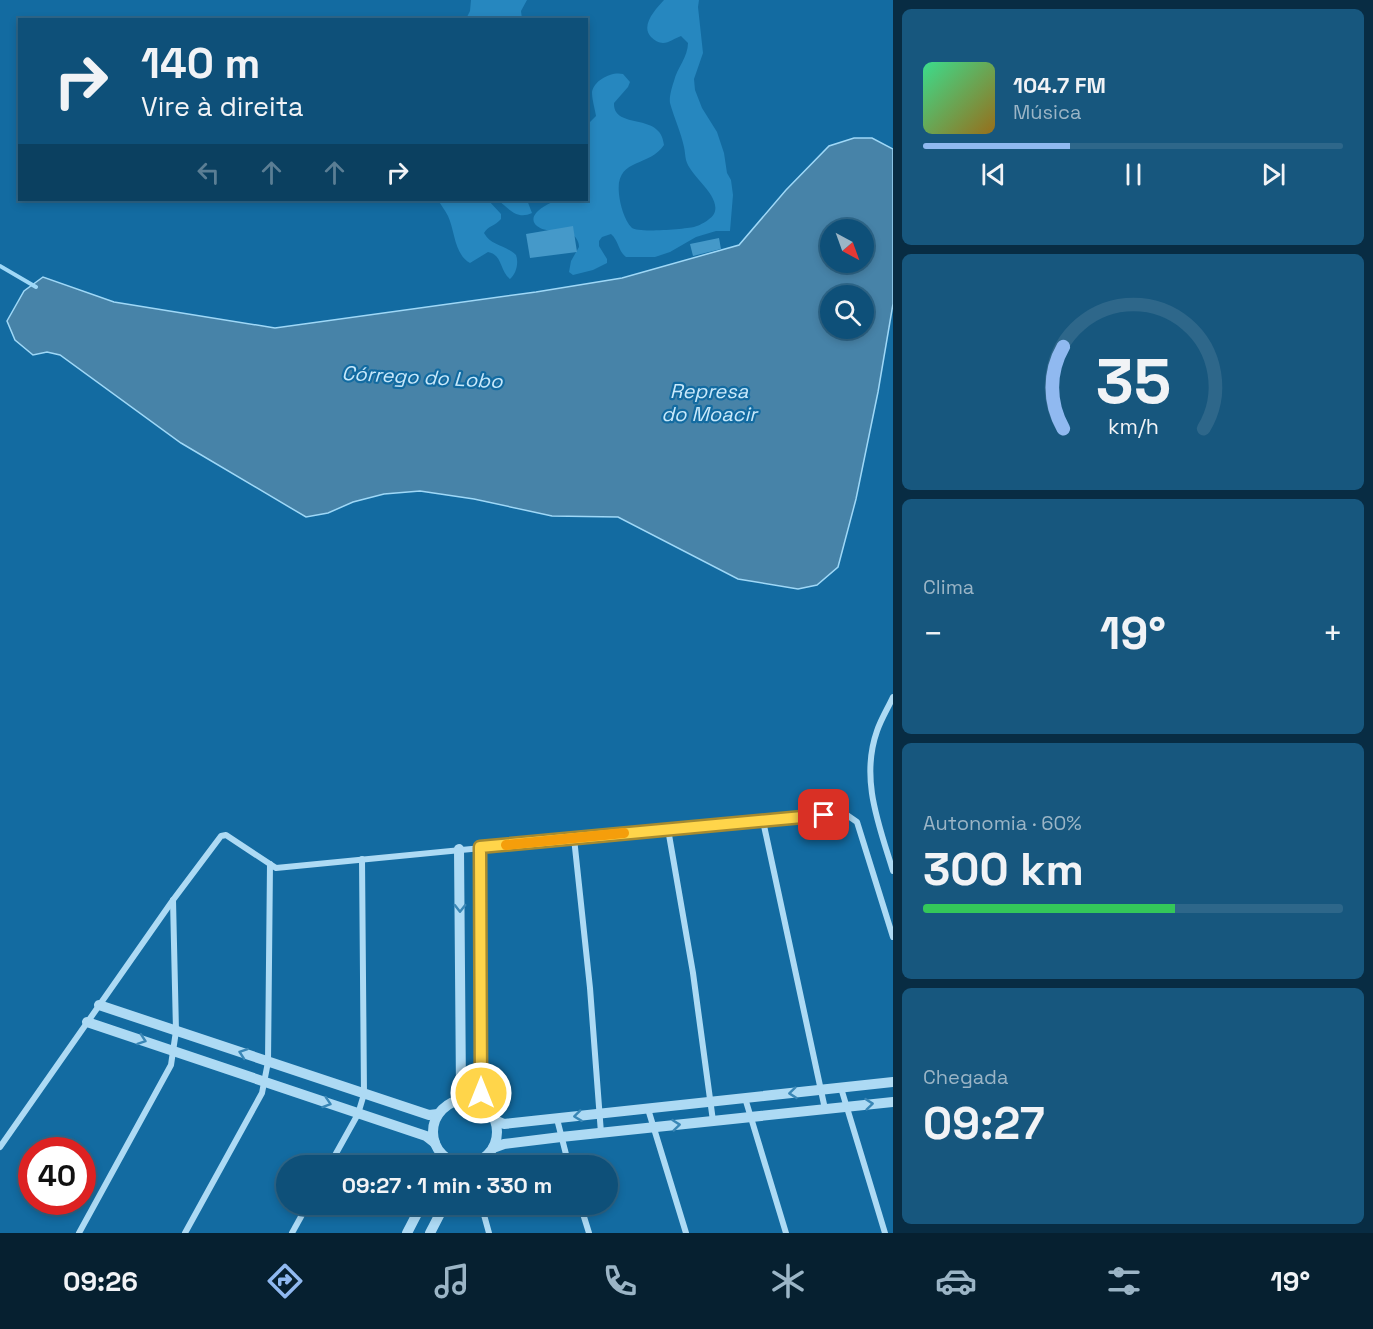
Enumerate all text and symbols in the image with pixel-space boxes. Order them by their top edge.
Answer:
text: 140 m [141,37,260,90]
icon: right [42,42,120,120]
text: 104.7 FM [1013,71,1106,99]
text: Vire à direita [141,89,304,124]
text: Música [1013,99,1081,125]
icon: left [192,156,225,189]
icon: ahead [255,156,288,189]
icon: ahead [318,156,351,189]
icon: right [381,156,414,189]
icon: previous [977,158,1010,191]
icon: pause [1117,158,1150,191]
icon: next [1257,158,1290,191]
north arrow [820,219,874,273]
map controls [820,219,874,339]
button: search [820,285,874,339]
text: 35 [1095,342,1171,421]
water label: Córrego do Lobo [341,360,504,394]
water label: Represa do Moacir [661,378,759,427]
text: km/h [1107,413,1159,440]
text: Clima [923,574,974,600]
text: 19° [1100,605,1166,662]
text: − [923,613,943,655]
text: + [1323,613,1343,655]
pin [798,789,849,840]
icon: arrive [807,798,840,831]
text: Autonomia · 60% [923,810,1082,836]
text: 300 km [923,841,1084,898]
one-way arrow [454,903,466,912]
one-way arrow [136,1033,147,1046]
one-way arrow [238,1048,249,1061]
position arrow [449,1061,513,1125]
text: Chegada [923,1064,1008,1090]
one-way arrow [789,1086,798,1099]
text: 09:27 [923,1095,1045,1152]
one-way arrow [321,1096,332,1108]
one-way arrow [865,1098,874,1111]
one-way arrow [574,1109,583,1122]
one-way arrow [671,1119,680,1132]
speed limit sign: 40 [18,1137,96,1215]
text: 09:27 · 1 min · 330 m [342,1171,552,1199]
icon: directions [264,1260,306,1302]
icon: music [431,1260,473,1302]
icon: phone [599,1260,641,1302]
icon: climate [767,1260,809,1302]
icon: car [935,1260,977,1302]
icon: filters [1103,1260,1145,1302]
text: 09:26 [63,1264,138,1299]
text: 19° [1271,1264,1310,1299]

